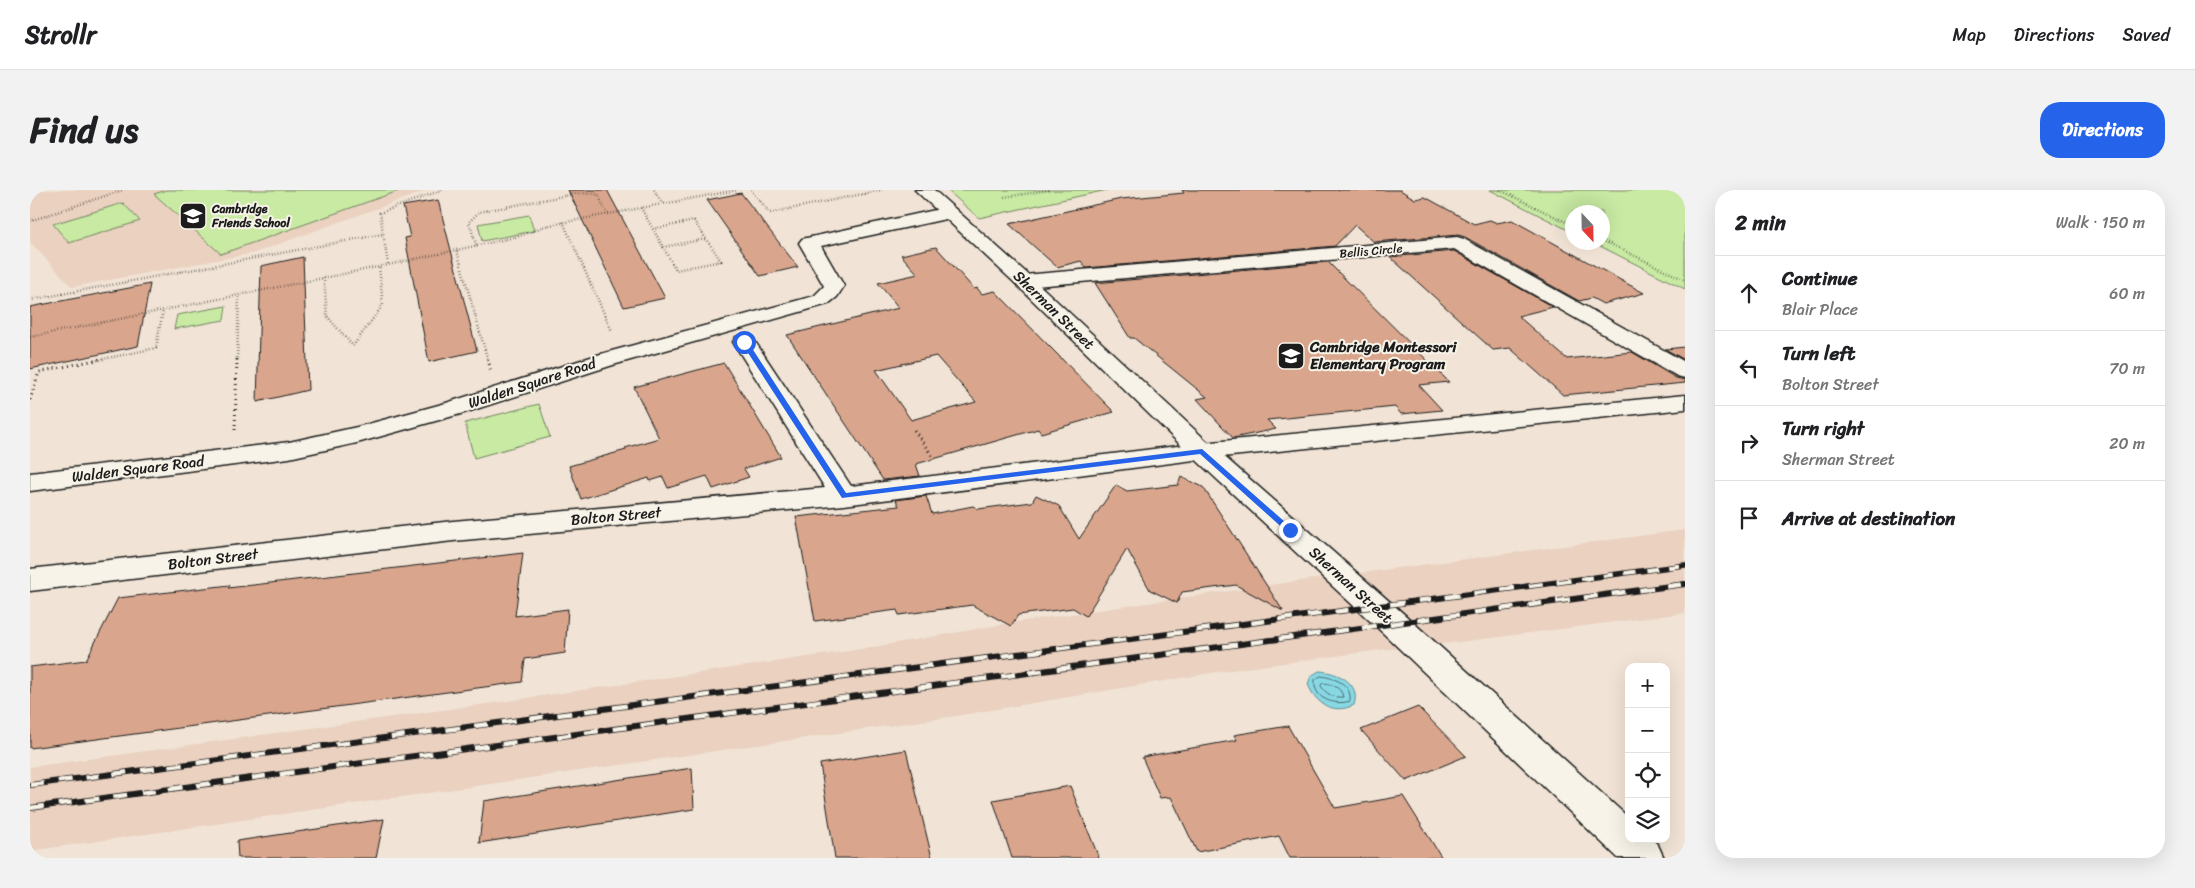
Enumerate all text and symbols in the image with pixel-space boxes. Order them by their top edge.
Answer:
text: Strollr [25,14,96,56]
text: Map [1953,19,1986,51]
text: Directions [2014,19,2095,51]
text: Saved [2123,19,2170,51]
text: Find us [30,99,138,161]
button: Directions [2040,102,2165,158]
place label: Cambridge Friends School [211,198,290,234]
school or university icon: Cambridge Friends School [178,201,208,231]
text: 2 min [1735,204,1786,242]
north arrow [1565,205,1610,250]
text: Walk · 150 m [2056,208,2145,237]
street label: Bellis Circle [1339,237,1403,265]
text: Continue [1782,262,1858,295]
street label: Sherman Street [1007,264,1101,356]
icon: ahead [1735,279,1763,307]
text: 60 m [2109,279,2145,308]
text: Blair Place [1782,295,1858,324]
route start [733,331,756,354]
place label: Cambridge Montessori Elementary Program [1309,334,1457,377]
text: Turn left [1782,337,1855,370]
school or university icon: Cambridge Montessori Elementary Program [1276,341,1306,371]
street label: Walden Square Road [465,350,600,416]
icon: left [1735,354,1763,382]
text: 70 m [2109,354,2145,383]
text: Bolton Street [1782,370,1879,399]
text: Turn right [1782,412,1864,445]
icon: right [1735,429,1763,457]
text: 20 m [2109,429,2145,458]
text: Sherman Street [1782,445,1895,474]
street label: Walden Square Road [70,448,207,490]
street label: Bolton Street [570,499,663,533]
text: Arrive at destination [1782,502,1955,535]
icon: arrive [1735,504,1763,532]
route end [1279,519,1302,542]
street label: Bolton Street [166,540,261,577]
street label: Sherman Street [1303,540,1399,630]
map controls [1625,663,1670,843]
button: + [1625,663,1670,708]
button: − [1625,708,1670,753]
button: locate [1625,753,1670,798]
button: layers [1625,798,1670,843]

